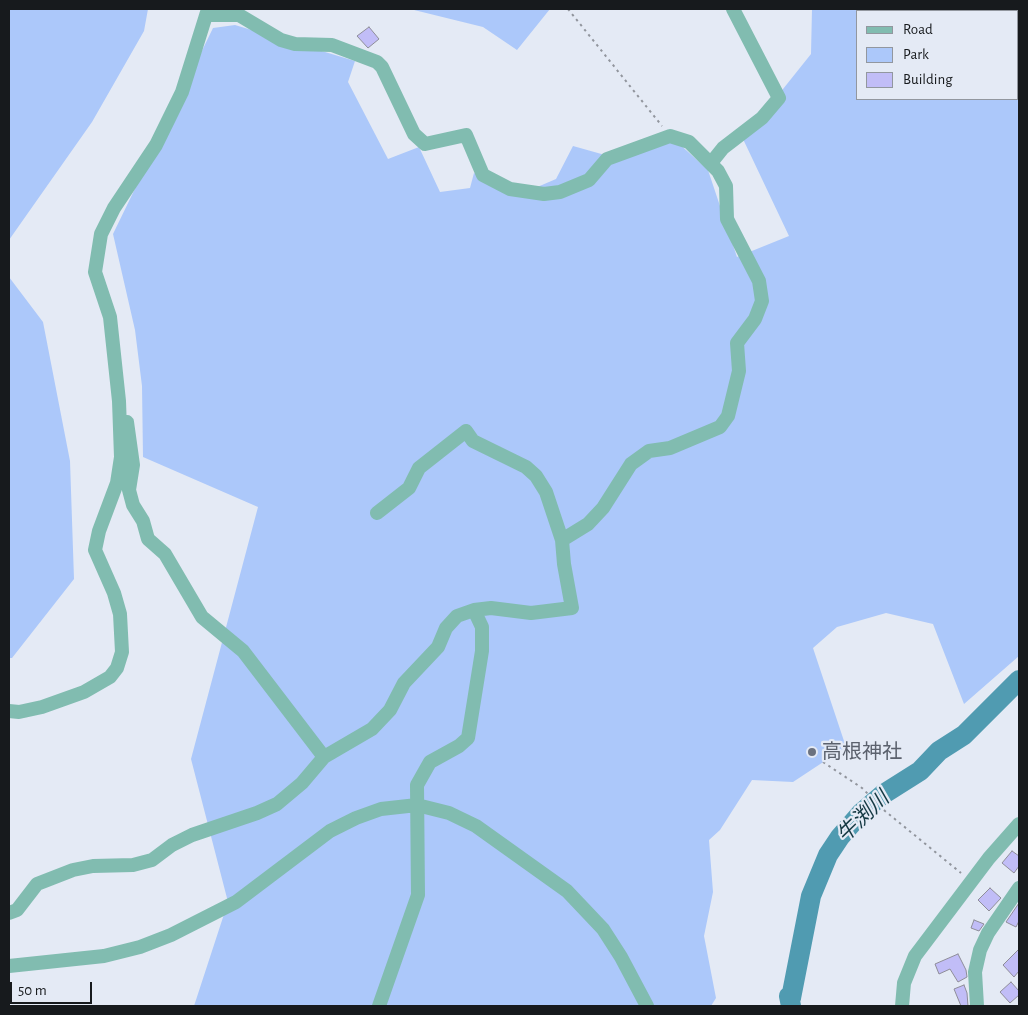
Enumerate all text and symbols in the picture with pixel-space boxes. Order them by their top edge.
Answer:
legend [856,10,1018,100]
text: Road [903,22,933,37]
text: Park [903,47,929,62]
text: Building [903,72,953,87]
place label: 高根神社 [822,740,902,764]
marker: 高根神社 [806,746,818,758]
water label: 牛渕川 [832,786,894,848]
scale bar [12,972,95,1004]
text: 50 m [18,983,47,998]

